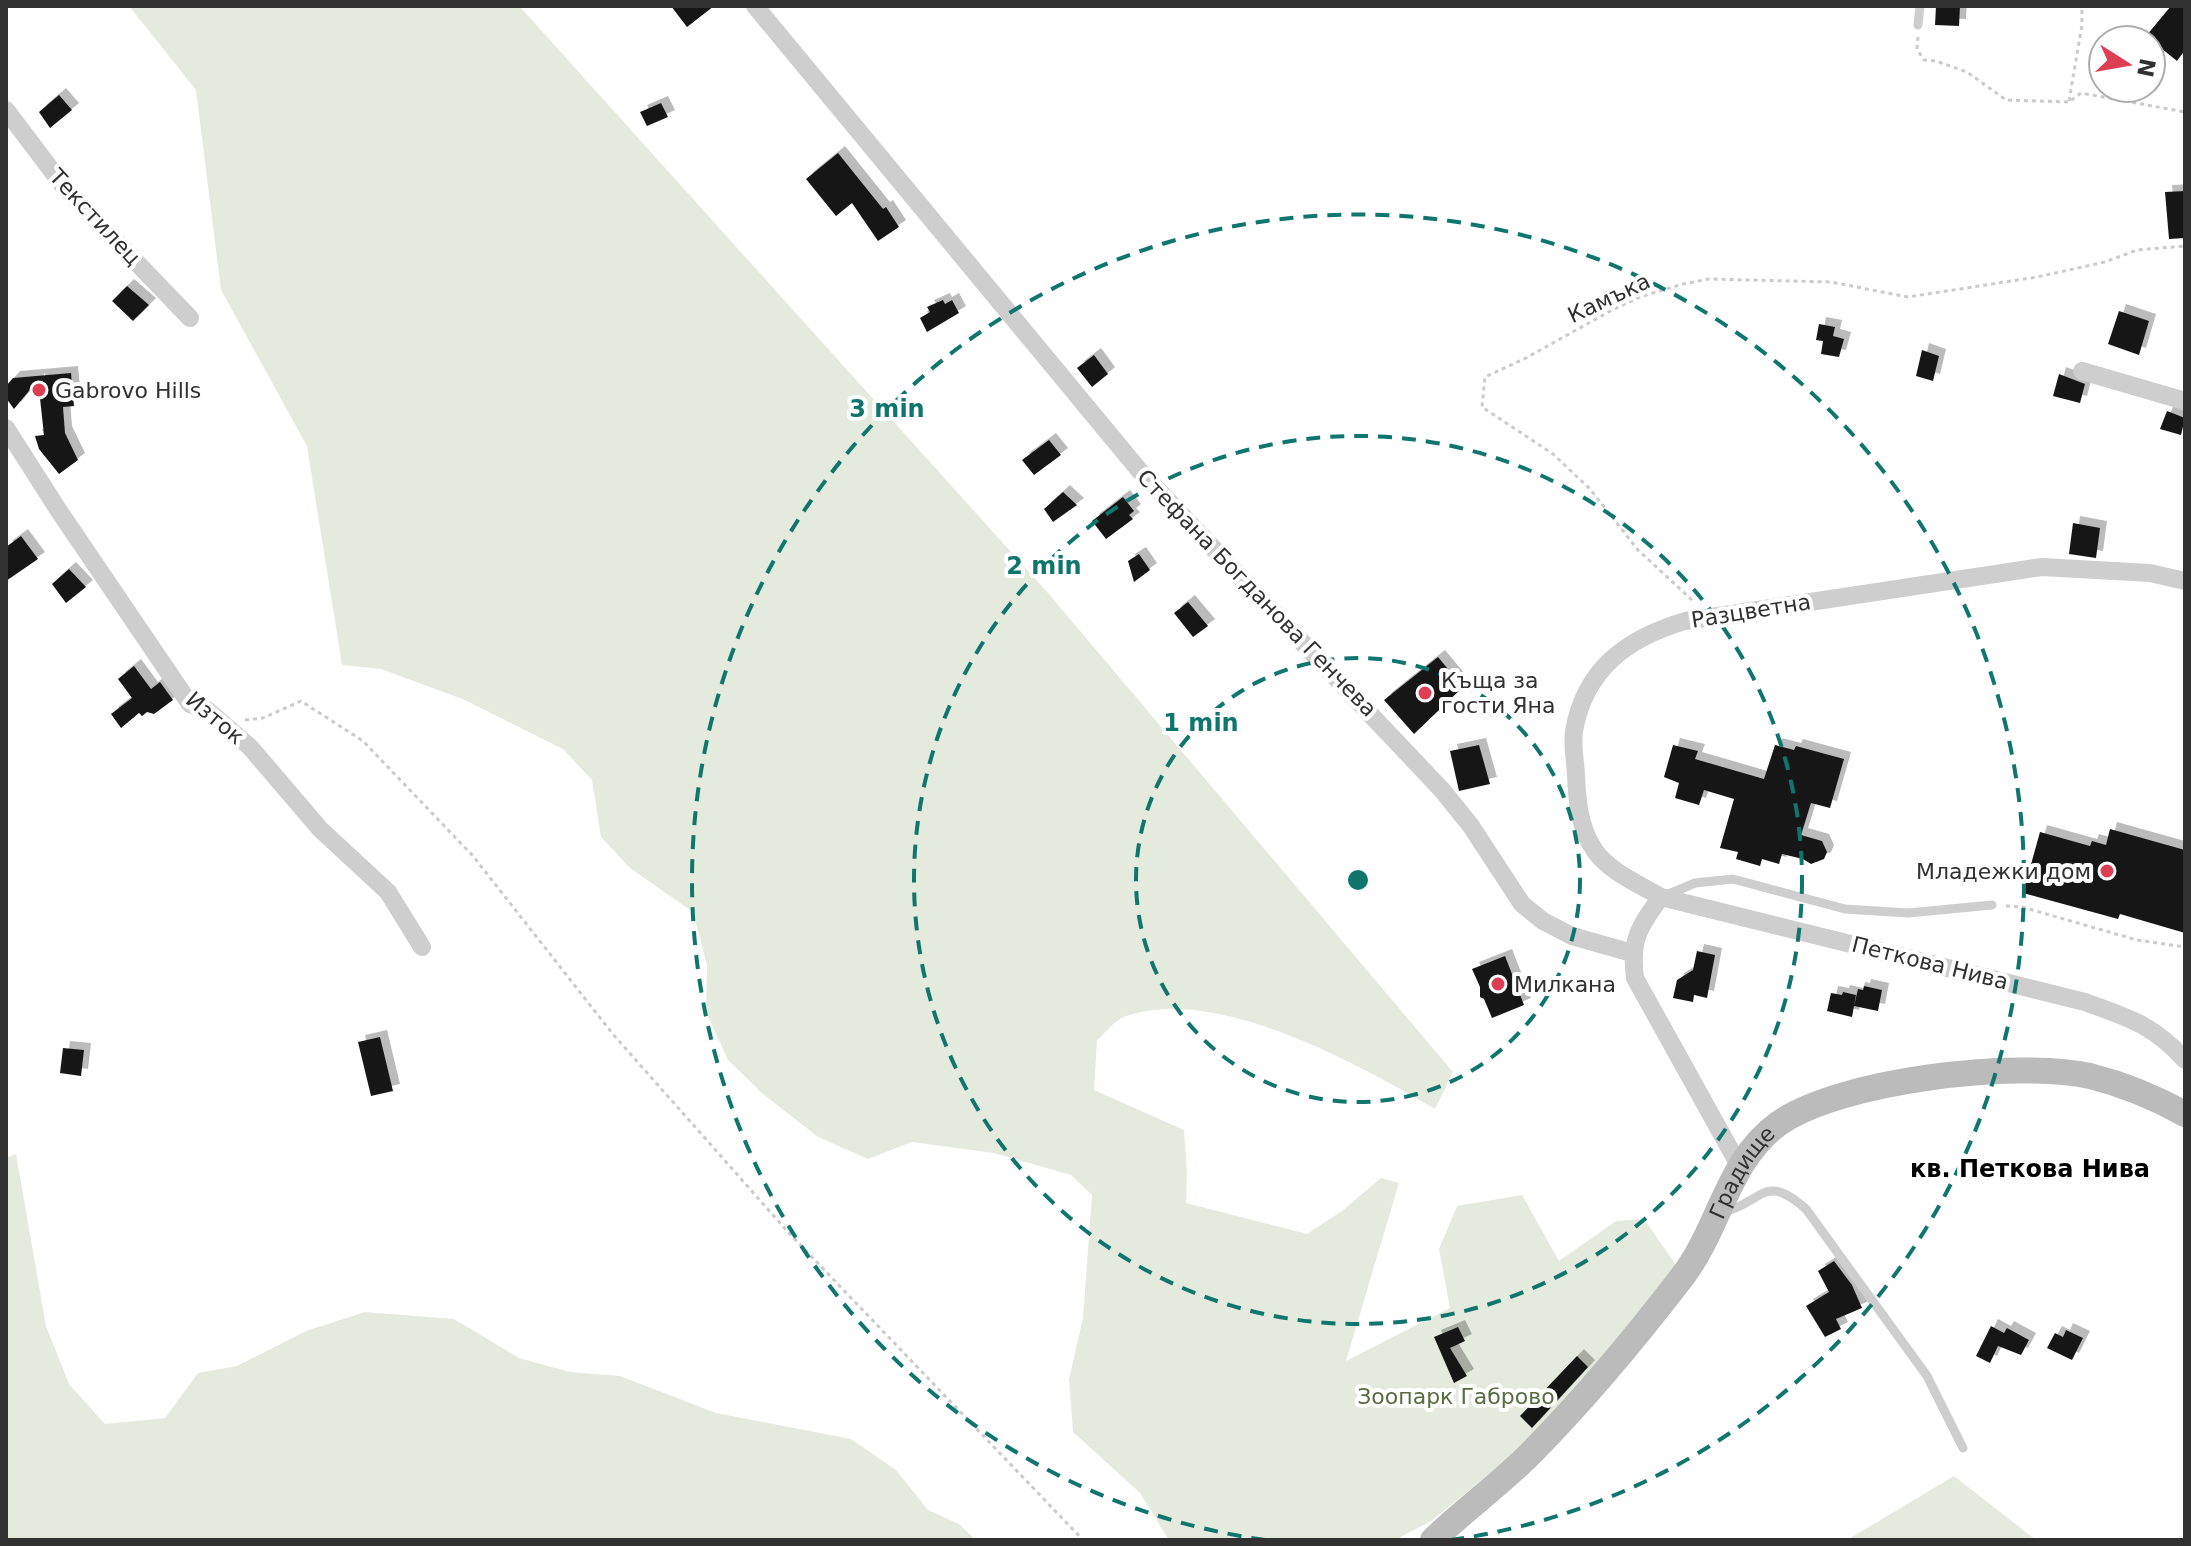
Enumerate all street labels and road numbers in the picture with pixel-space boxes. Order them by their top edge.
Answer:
street label: Текстилец [44,163,146,270]
street label: Камъка [1564,268,1654,328]
street label: Стефана Богданова Генчева [1132,464,1382,722]
street label: Разцветна [1689,589,1813,633]
street label: Изток [181,687,249,749]
street label: Петкова Нива [1849,931,2011,995]
street label: Градище [1704,1120,1779,1222]

